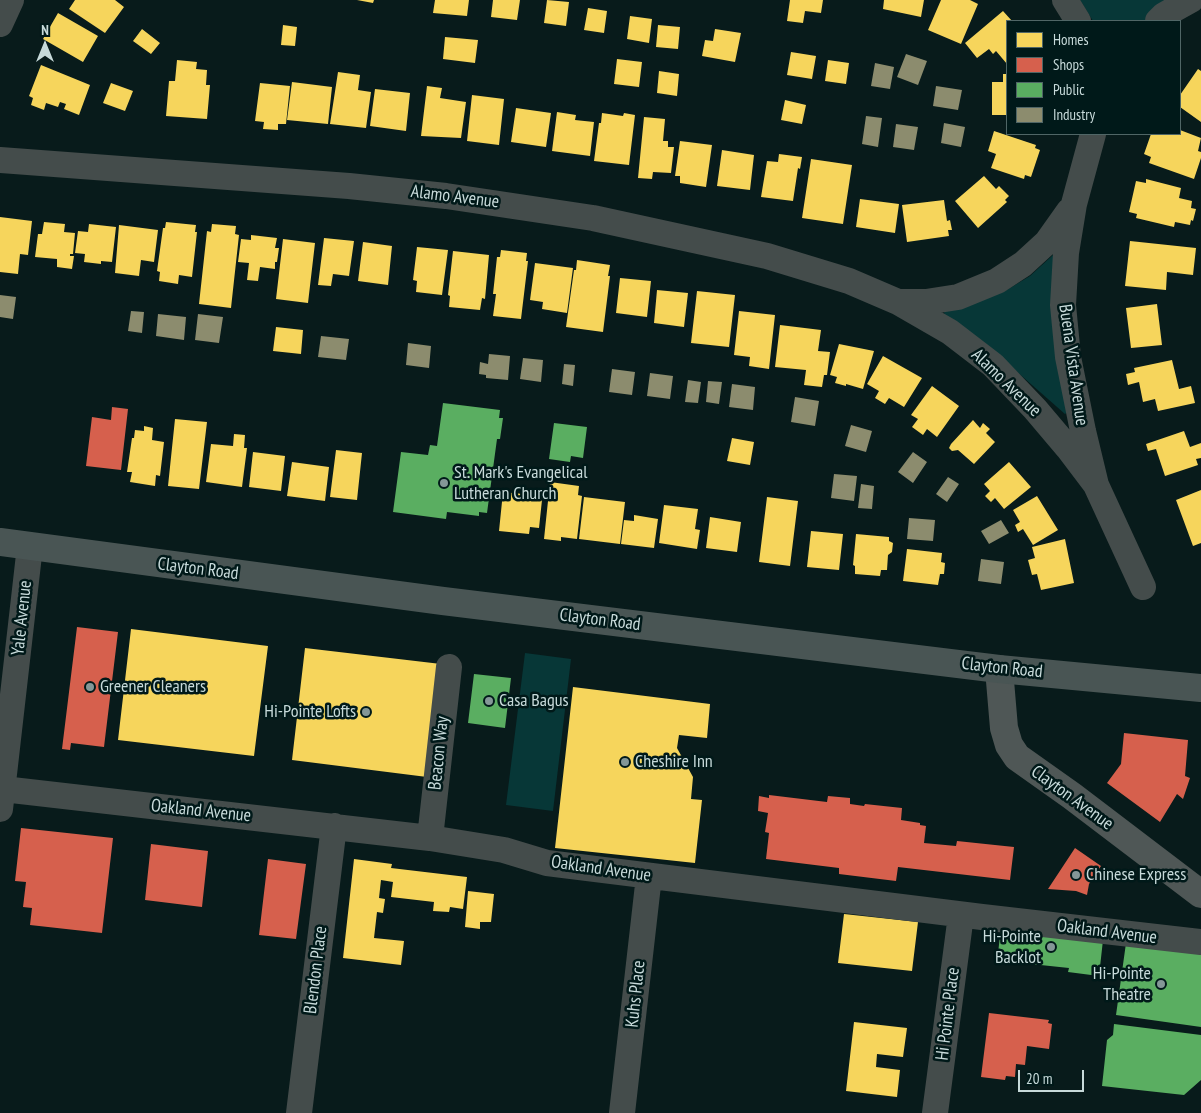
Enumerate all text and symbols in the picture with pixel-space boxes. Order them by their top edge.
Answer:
north arrow [20,20,70,70]
legend [1006,20,1181,135]
text: N [41,21,49,39]
text: Homes [1053,30,1089,49]
text: Shops [1053,55,1084,74]
text: Public [1053,80,1084,99]
text: Industry [1053,105,1095,124]
street label: Alamo Avenue [410,181,500,213]
street label: Buena Vista Avenue [1054,303,1092,427]
street label: Alamo Avenue [967,344,1045,422]
place label: St. Mark's Evangelical Lutheran Church [454,462,587,504]
marker: St. Mark's Evangelical Lutheran Church [438,477,450,489]
street label: Clayton Road [156,553,240,585]
street label: Yale Avenue [7,579,37,657]
street label: Clayton Road [558,604,642,636]
street label: Clayton Road [960,653,1044,683]
place label: Greener Cleaners [100,676,206,698]
marker: Greener Cleaners [84,681,96,693]
place label: Casa Bagus [499,690,569,712]
marker: Casa Bagus [483,695,495,707]
place label: Hi-Pointe Lofts [264,701,356,723]
marker: Hi-Pointe Lofts [360,706,372,718]
street label: Beacon Way [424,715,454,791]
place label: Cheshire Inn [635,751,713,773]
marker: Cheshire Inn [619,756,631,768]
street label: Clayton Avenue [1027,761,1117,835]
street label: Oakland Avenue [150,795,252,827]
street label: Oakland Avenue [550,851,652,887]
place label: Chinese Express [1086,864,1186,886]
marker: Chinese Express [1070,869,1082,881]
street label: Oakland Avenue [1056,915,1158,949]
street label: Blendon Place [300,925,332,1015]
place label: Hi-Pointe Backlot [983,926,1041,969]
marker: Hi-Pointe Backlot [1045,941,1057,953]
street label: Kuhs Place [622,959,650,1029]
place label: Hi-Pointe Theatre [1093,963,1151,1006]
street label: Hi Pointe Place [932,966,964,1062]
marker: Hi-Pointe Theatre [1155,978,1167,990]
scale bar [1021,1060,1087,1092]
text: 20 m [1026,1069,1052,1088]

